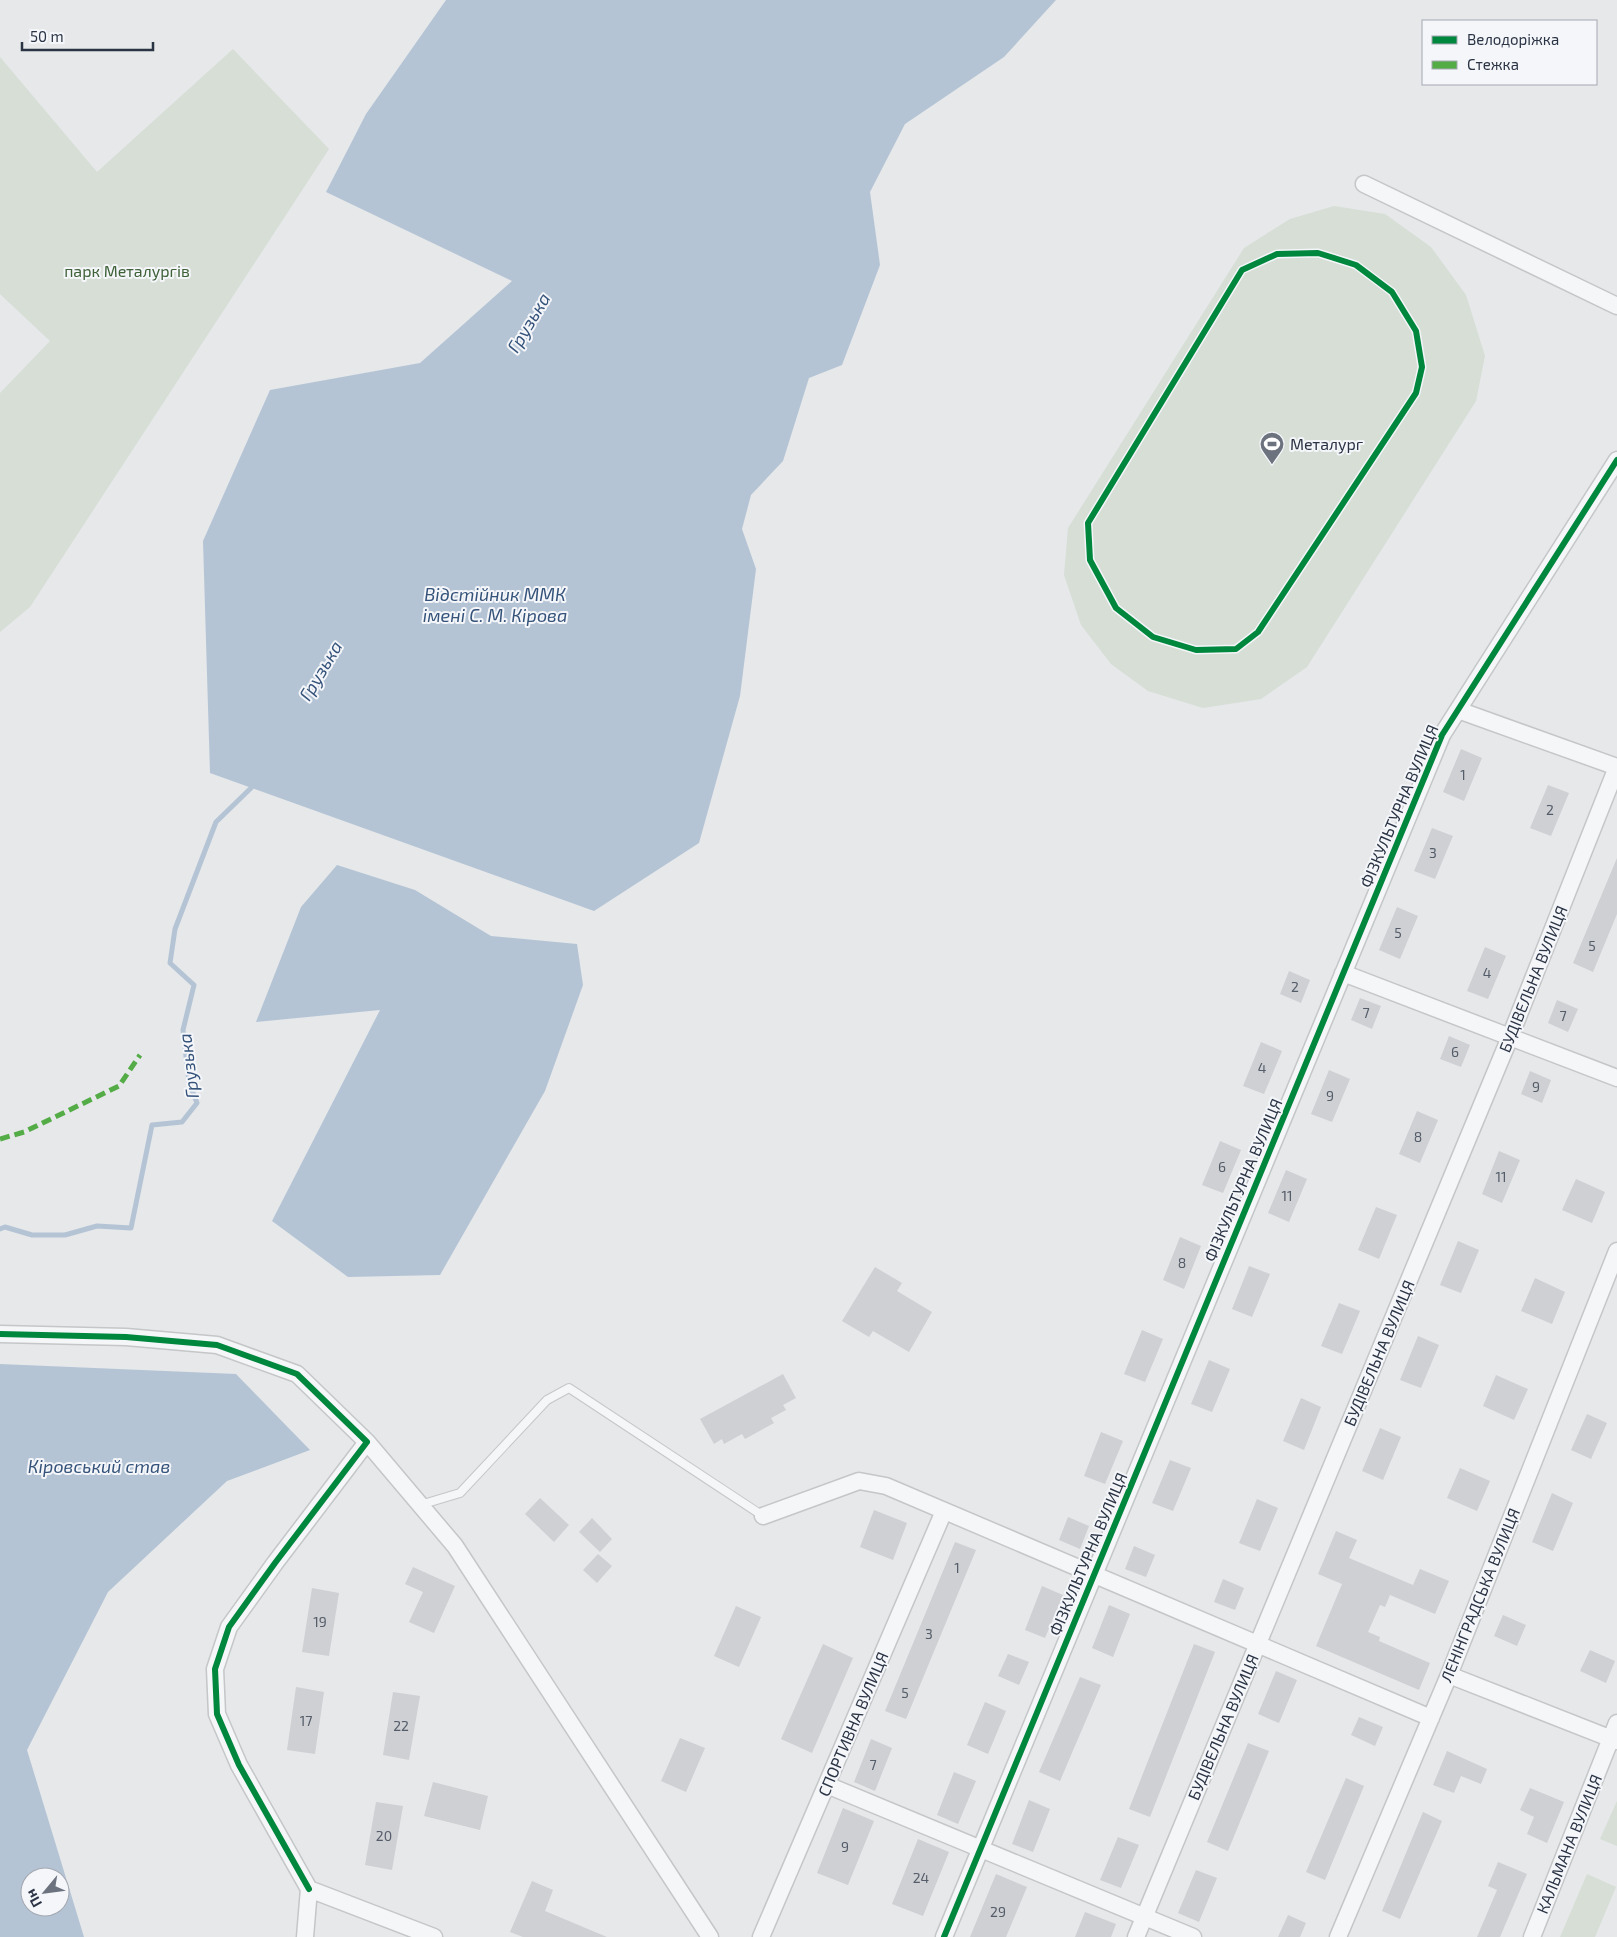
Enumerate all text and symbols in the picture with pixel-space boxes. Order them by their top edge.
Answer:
scale bar [22,20,154,52]
legend [1422,20,1597,85]
text: 50 m [30,27,64,45]
text: Велодоріжка [1467,30,1559,48]
text: Стежка [1467,55,1519,73]
park label: парк Металургів [64,261,190,281]
water label: Грузька [502,289,554,356]
sports icon: Металург [1259,431,1285,465]
place label: Металург [1290,434,1364,454]
water label: Відстійник ММК імені С. М. Кірова [423,583,567,626]
water label: Грузька [294,637,346,704]
street label: ФIЗКУЛЬТУРНА ВУЛИЦЯ [1356,721,1442,890]
house number: 1 [1460,766,1466,783]
house number: 2 [1546,801,1554,818]
house number: 3 [1429,844,1437,861]
street label: БУДІВЕЛЬНА ВУЛИЦЯ [1494,903,1571,1055]
house number: 5 [1394,924,1402,941]
house number: 5 [1588,937,1596,954]
house number: 4 [1483,964,1491,981]
house number: 2 [1291,978,1299,995]
house number: 7 [1362,1004,1370,1021]
house number: 7 [1559,1007,1567,1024]
water label: Грузька [173,1032,203,1100]
house number: 6 [1451,1043,1459,1060]
house number: 4 [1258,1059,1266,1076]
house number: 9 [1532,1078,1540,1095]
house number: 9 [1326,1087,1334,1104]
street label: ФIЗКУЛЬТУРНА ВУЛИЦЯ [1200,1095,1286,1264]
house number: 8 [1414,1128,1422,1145]
house number: 6 [1218,1158,1226,1175]
house number: 11 [1495,1168,1507,1185]
house number: 11 [1281,1187,1293,1204]
house number: 8 [1178,1254,1186,1271]
street label: БУДІВЕЛЬНА ВУЛИЦЯ [1339,1277,1418,1429]
water label: Кіровський став [28,1455,170,1477]
street label: ФIЗКУЛЬТУРНА ВУЛИЦЯ [1045,1469,1131,1638]
street label: ЛЕНІНГРАДСЬКА ВУЛИЦЯ [1436,1505,1523,1685]
house number: 1 [954,1559,960,1576]
house number: 19 [313,1613,327,1630]
house number: 3 [925,1625,933,1642]
street label: СПОРТИВНА ВУЛИЦЯ [814,1649,892,1799]
street label: БУДІВЕЛЬНА ВУЛИЦЯ [1183,1651,1262,1803]
house number: 5 [901,1684,909,1701]
house number: 17 [300,1712,312,1729]
house number: 22 [393,1717,409,1734]
house number: 7 [869,1756,877,1773]
street label: КАЛЬМАНА ВУЛИЦЯ [1532,1772,1605,1916]
house number: 20 [376,1827,392,1844]
house number: 9 [841,1838,849,1855]
north arrow [20,1867,70,1917]
house number: 24 [913,1869,929,1886]
text: Пн [21,1886,45,1911]
house number: 29 [990,1903,1006,1920]

